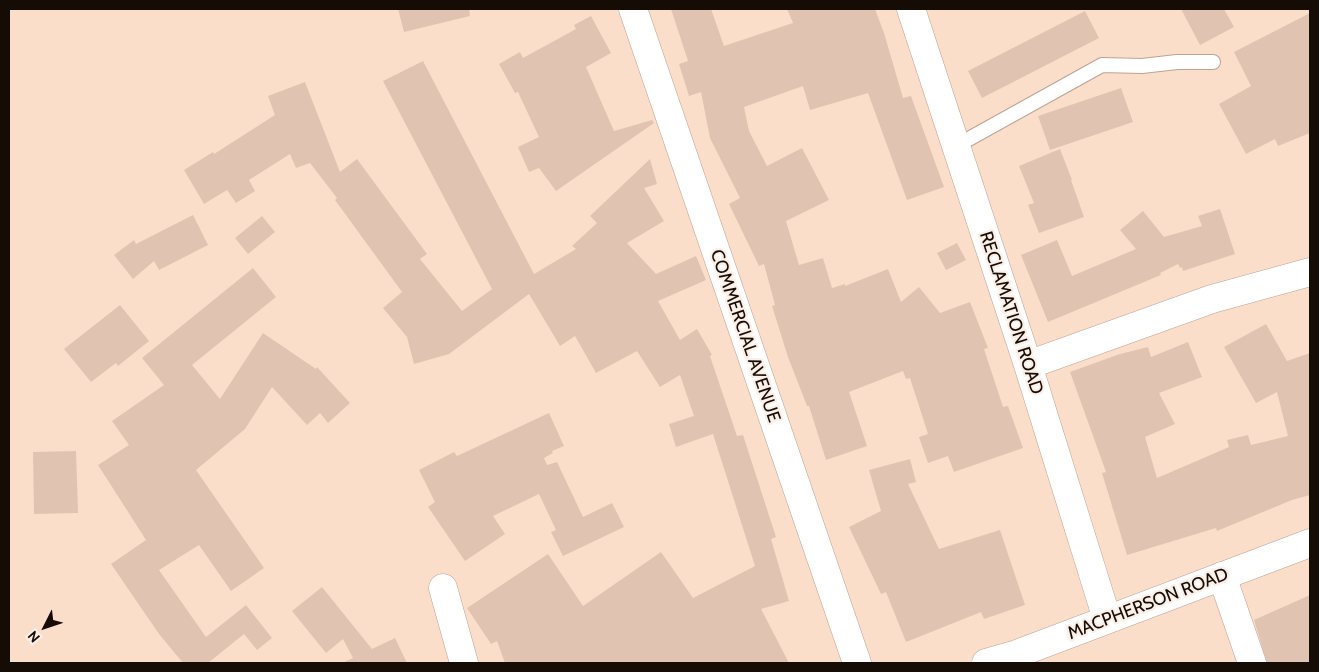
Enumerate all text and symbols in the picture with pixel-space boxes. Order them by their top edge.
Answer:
street label: RECLAMATION ROAD [974,229,1048,397]
street label: COMMERCIAL AVENUE [705,247,785,425]
street label: MACPHERSON ROAD [1065,563,1231,645]
north arrow [20,602,70,652]
text: N [24,627,44,646]

